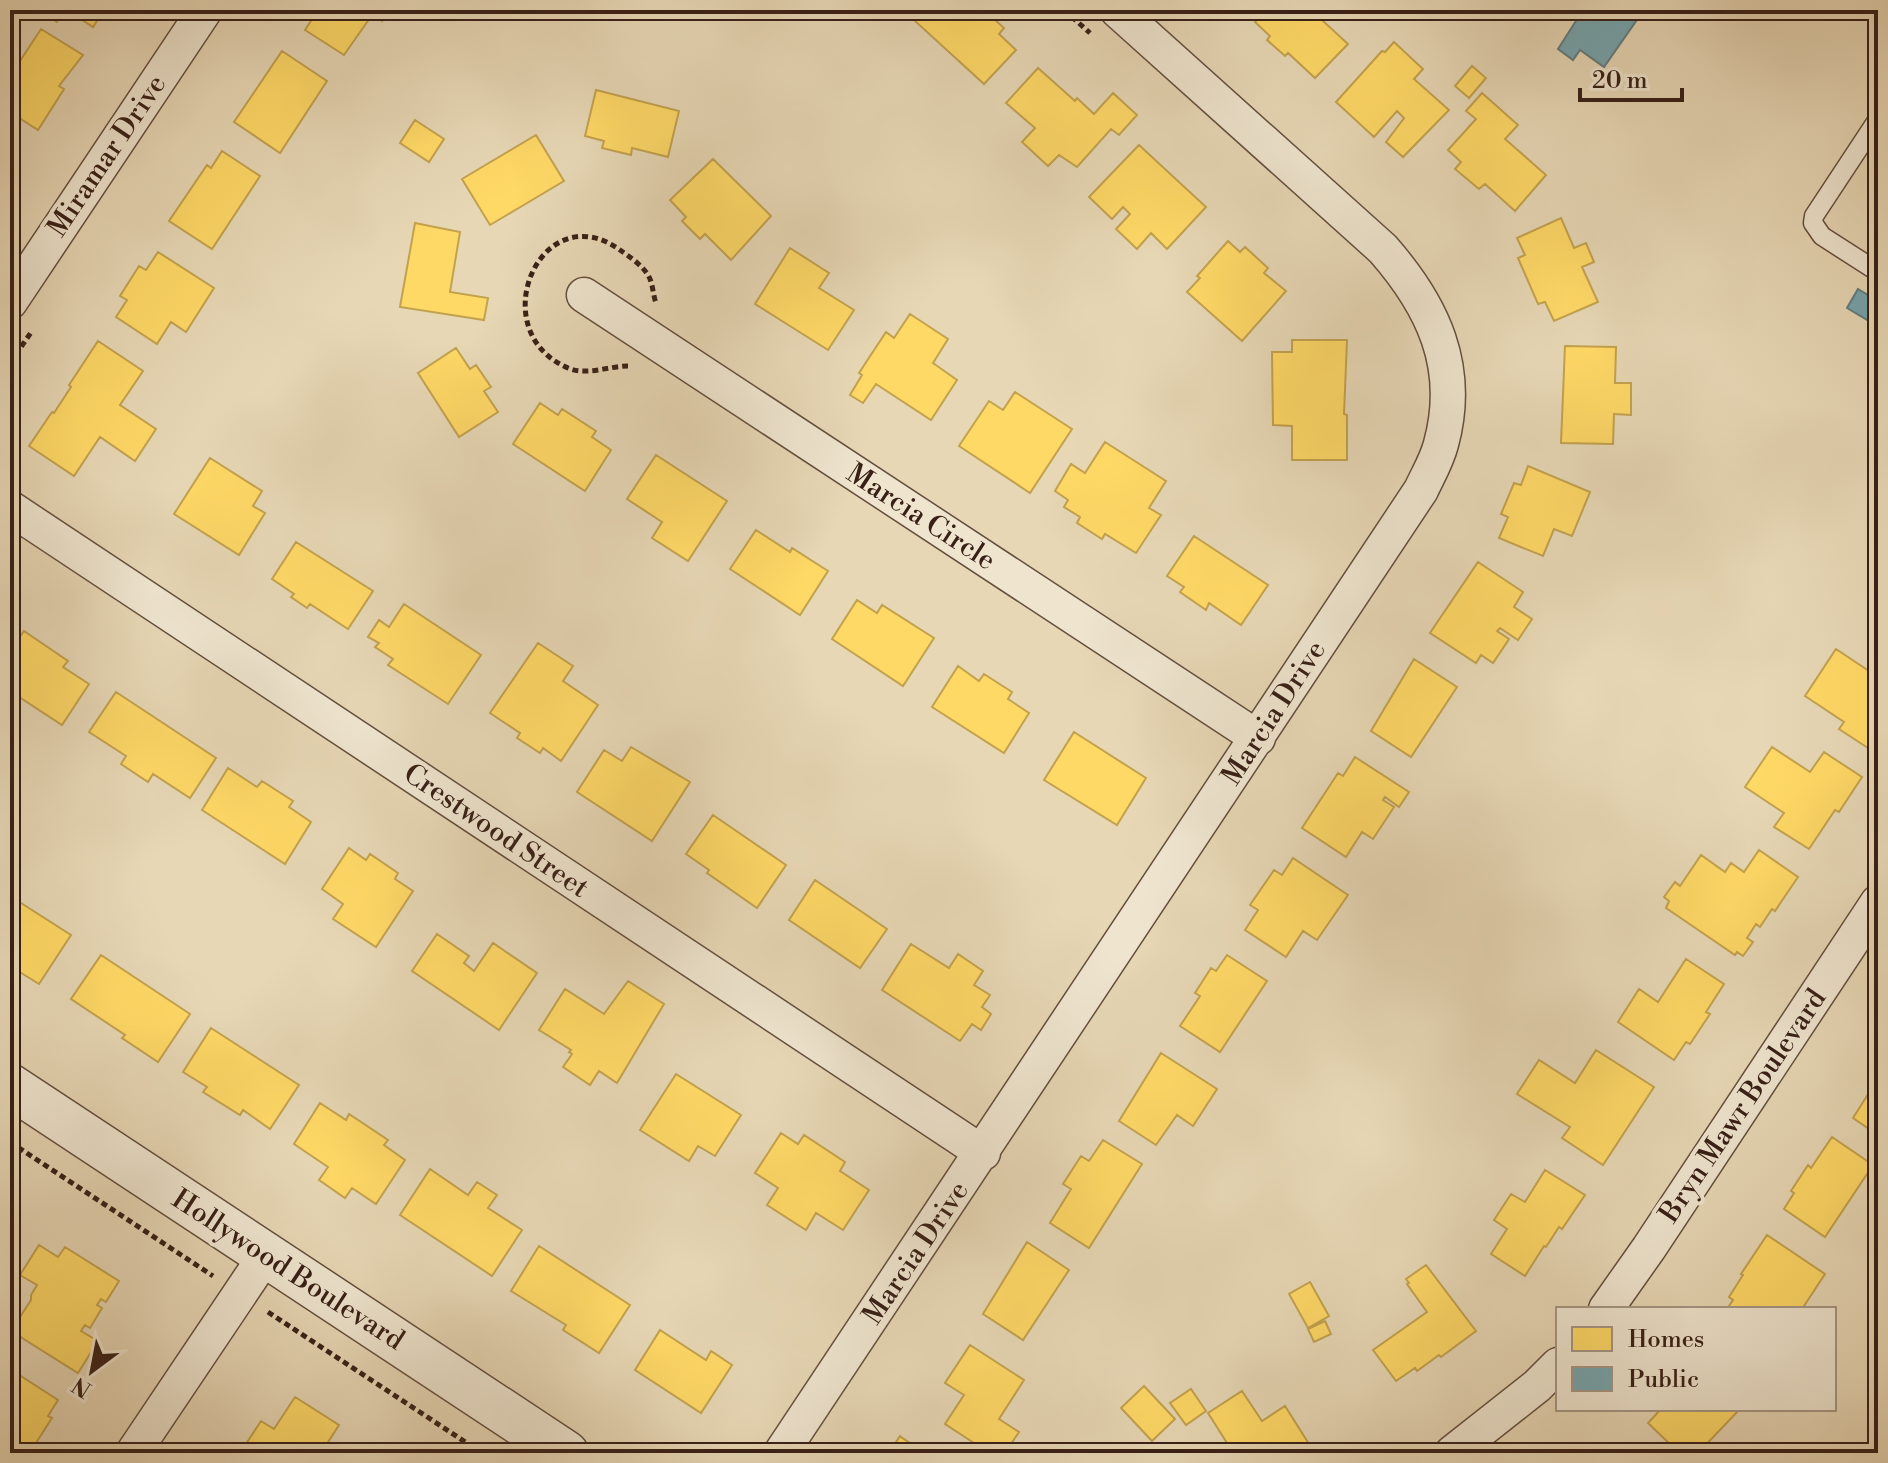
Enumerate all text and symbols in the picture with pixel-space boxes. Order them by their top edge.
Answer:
scale bar [1580,52,1682,102]
text: 20 m [1592,66,1648,96]
street label: Miramar Drive [40,68,174,244]
street label: Marcia Circle [840,456,1002,578]
street label: Marcia Drive [1214,634,1334,792]
street label: Crestwood Street [397,756,595,906]
street label: Bryn Mawr Boulevard [1651,982,1834,1230]
street label: Marcia Drive [855,1175,977,1331]
street label: Hollywood Boulevard [165,1182,411,1358]
legend [1556,1307,1836,1411]
text: Homes [1628,1325,1704,1355]
north arrow [52,1331,132,1411]
text: Public [1628,1365,1699,1395]
text: N [67,1370,97,1403]

